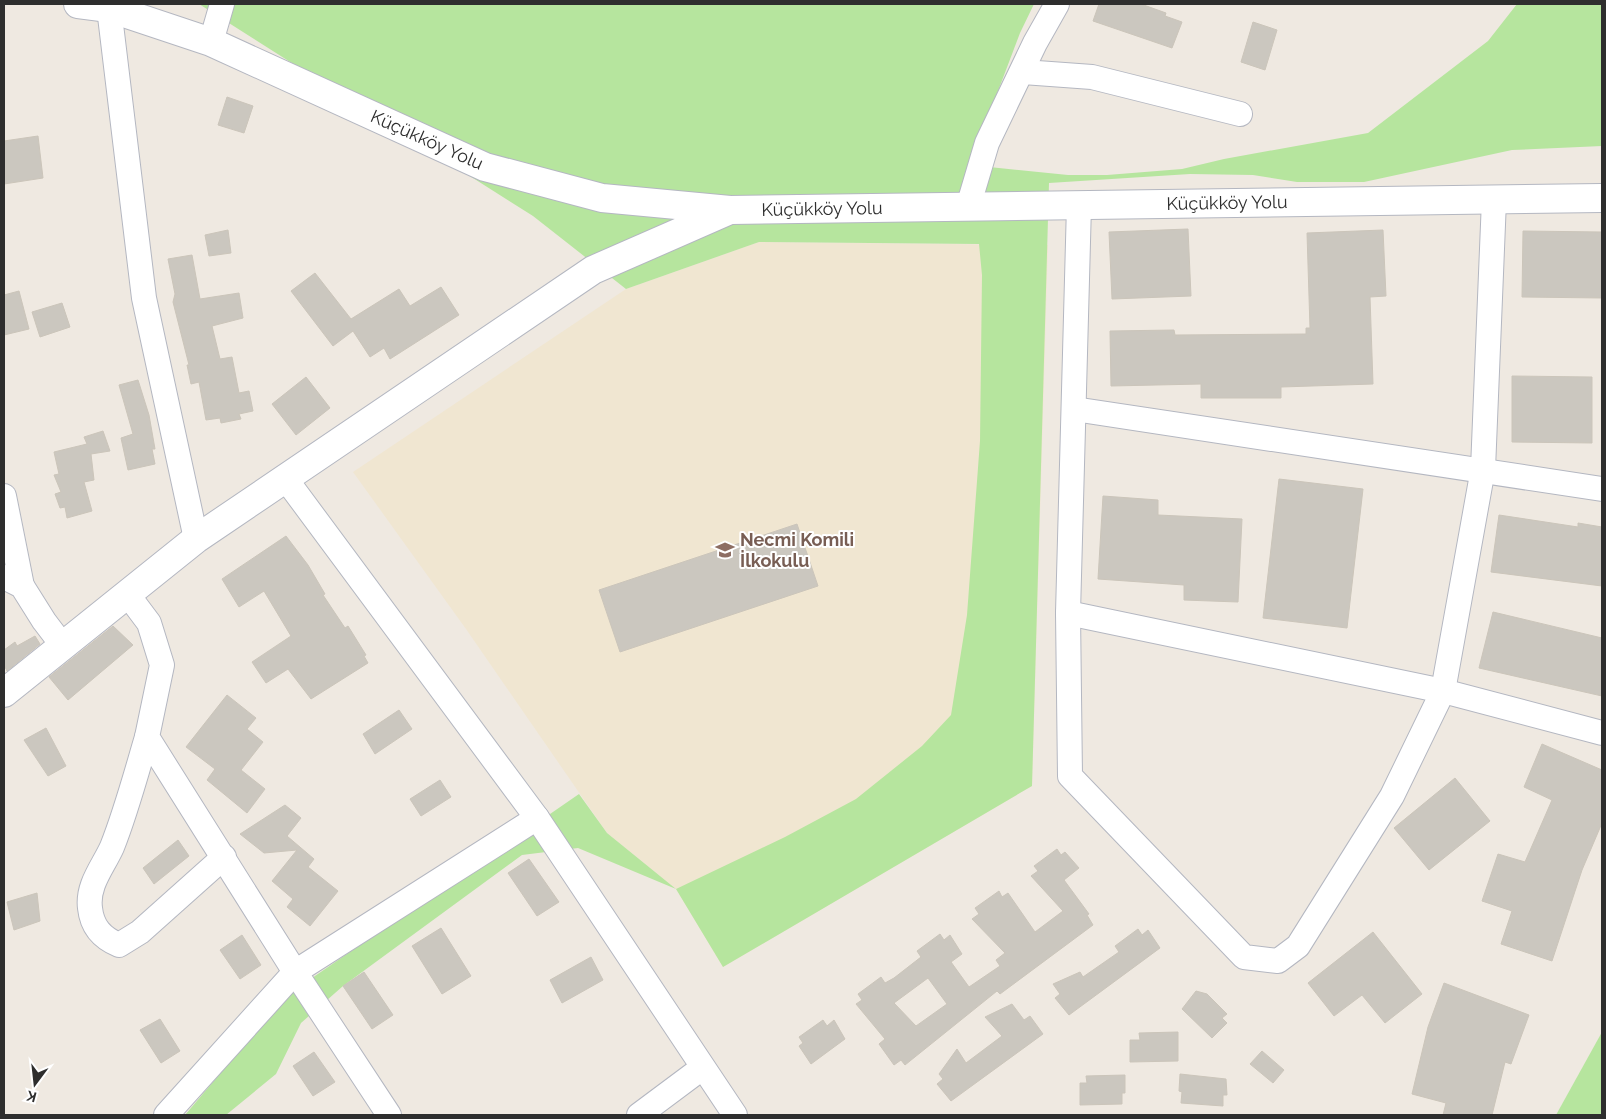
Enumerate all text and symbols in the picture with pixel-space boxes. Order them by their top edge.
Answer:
street label: Küçükköy Yolu [368,105,487,174]
street label: Küçükköy Yolu [1166,191,1288,214]
street label: Küçükköy Yolu [761,197,883,220]
place label: Necmi Komili İlkokulu [740,529,854,571]
school or university icon: Necmi Komili İlkokulu [714,539,736,561]
north arrow [10,1059,60,1109]
text: K [24,1087,38,1105]

